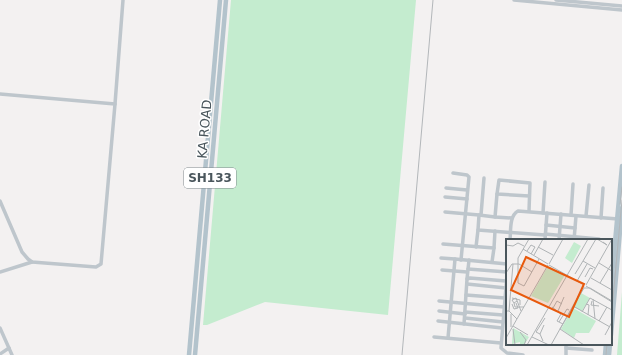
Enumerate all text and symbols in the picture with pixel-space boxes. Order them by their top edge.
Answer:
street label: KA ROAD [194,99,215,159]
road number: SH133 [184,168,236,188]
inset map [506,239,612,345]

